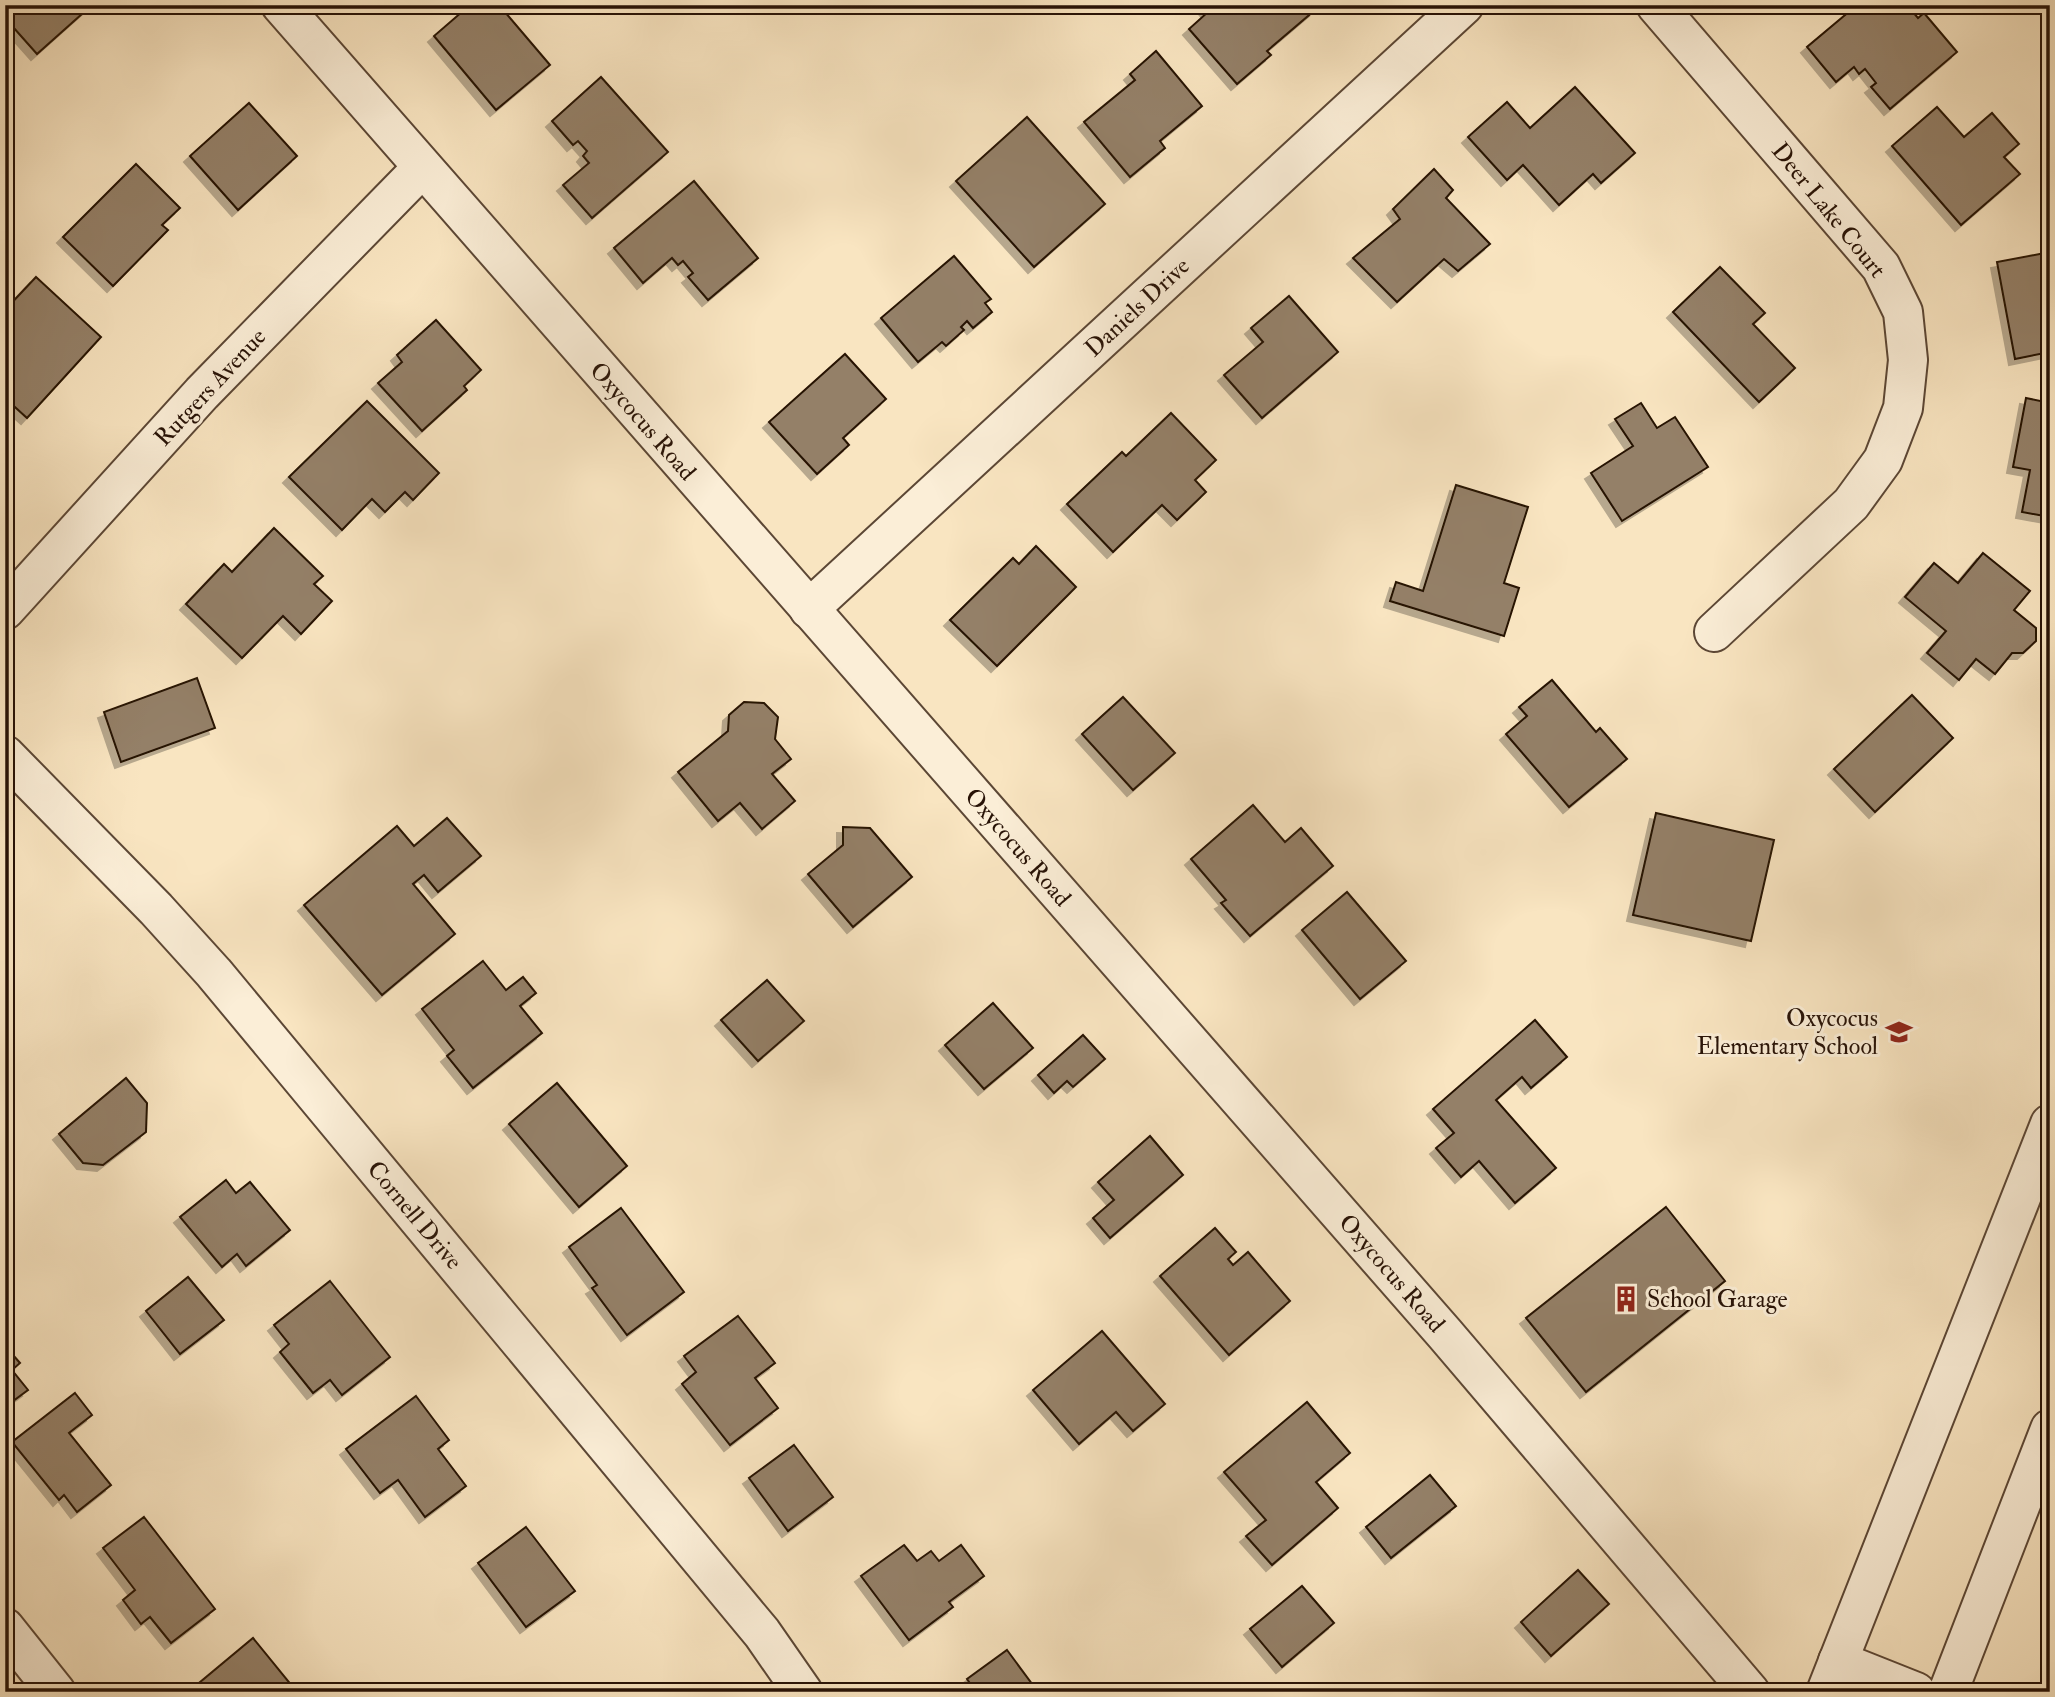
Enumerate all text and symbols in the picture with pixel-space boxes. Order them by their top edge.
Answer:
street label: Deer Lake Court [1765,136,1893,284]
street label: Daniels Drive [1078,251,1196,364]
street label: Rutgers Avenue [148,322,273,453]
street label: Oxycocus Road [583,356,703,487]
street label: Oxycocus Road [958,782,1078,913]
place label: Oxycocus Elementary School [1697,1003,1878,1062]
school or university icon: Oxycocus Elementary School [1884,1017,1914,1047]
street label: Cornell Drive [360,1154,469,1276]
street label: Oxycocus Road [1332,1208,1452,1339]
building icon: School Garage [1611,1284,1641,1314]
place label: School Garage [1647,1284,1788,1315]

